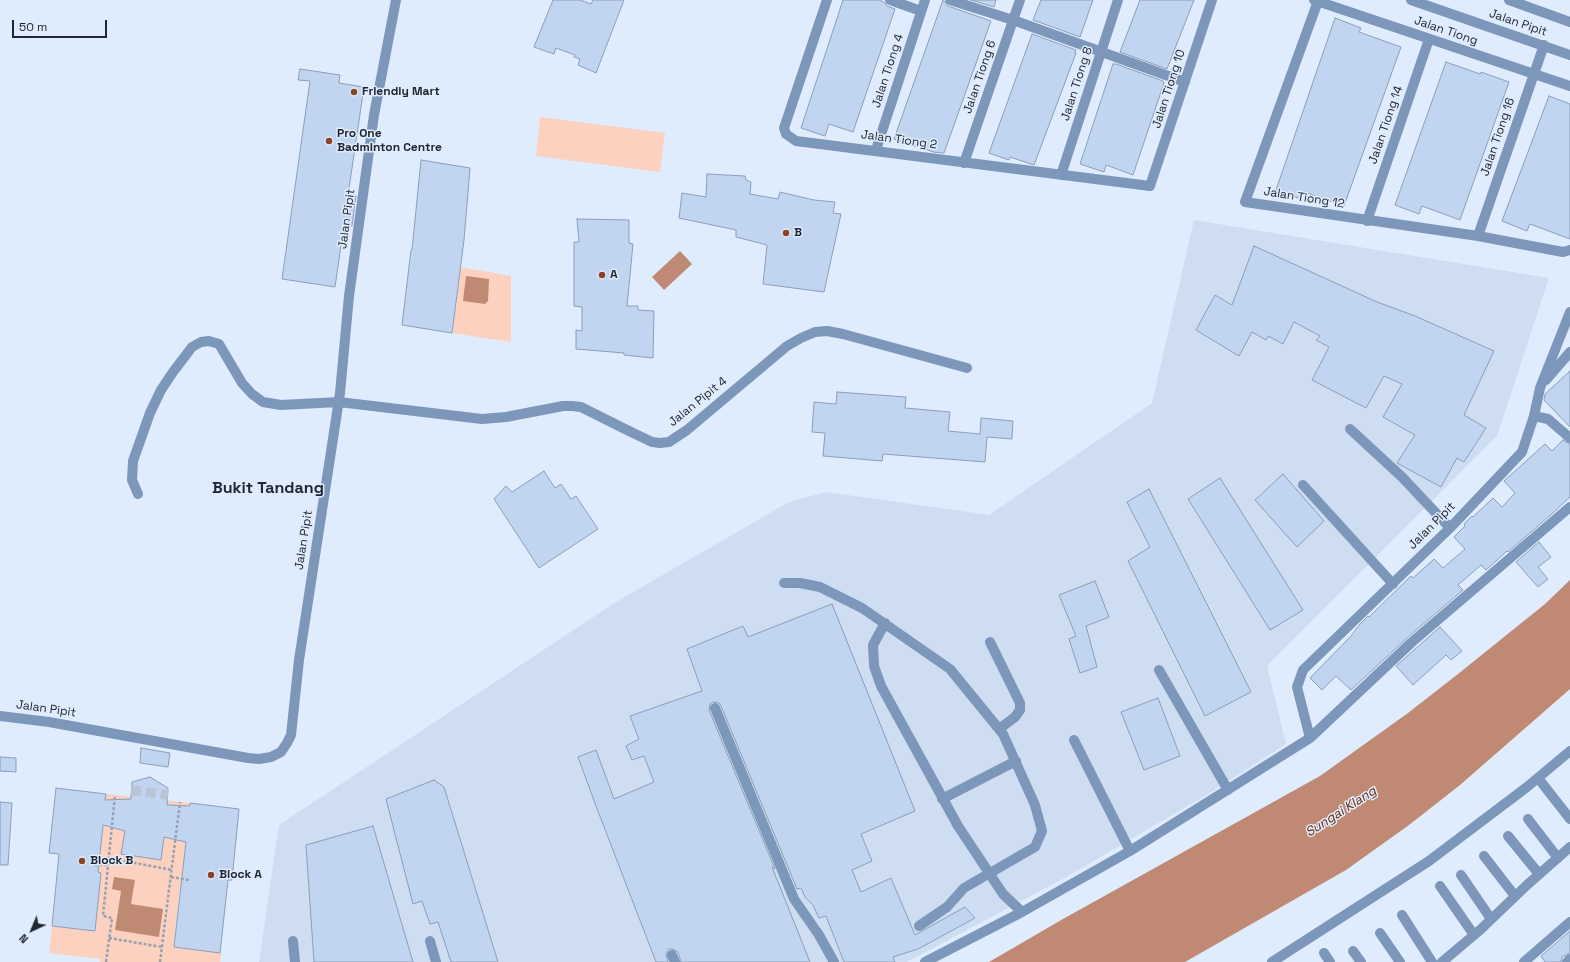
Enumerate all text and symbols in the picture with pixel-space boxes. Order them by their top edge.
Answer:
street label: Jalan Pipit [1487,6,1549,40]
scale bar [14,12,109,38]
street label: Jalan Tiong [1412,13,1480,49]
text: 50 m [19,19,47,35]
street label: Jalan Tiong 4 [869,32,907,110]
street label: Jalan Tiong 6 [961,38,999,116]
street label: Jalan Tiong 8 [1058,45,1096,123]
street label: Jalan Tiong 10 [1149,48,1189,130]
street label: Jalan Tiong 14 [1366,84,1406,166]
place label: Friendly Mart [362,85,440,99]
marker: Friendly Mart [349,87,359,97]
street label: Jalan Tiong 16 [1478,96,1518,178]
place label: Pro One Badminton Centre [337,127,442,155]
street label: Jalan Tiong 2 [860,128,938,152]
marker: Pro One Badminton Centre [324,136,334,146]
street label: Jalan Tiong 12 [1263,184,1345,212]
street label: Jalan Pipit [336,188,358,250]
place label: B [794,226,802,240]
marker: B [781,228,791,238]
place label: A [610,268,618,282]
marker: A [597,270,607,280]
street label: Jalan Pipit 4 [666,374,730,430]
district label: Bukit Tandang [212,479,324,499]
street label: Jalan Pipit [1406,500,1458,552]
street label: Jalan Pipit [292,509,316,571]
street label: Jalan Pipit [15,698,77,720]
water label: Sungai Klang [1303,783,1379,841]
place label: Block B [90,854,133,868]
marker: Block B [77,856,87,866]
place label: Block A [219,868,262,882]
marker: Block A [206,870,216,880]
north arrow [12,910,52,950]
text: N [16,931,31,946]

